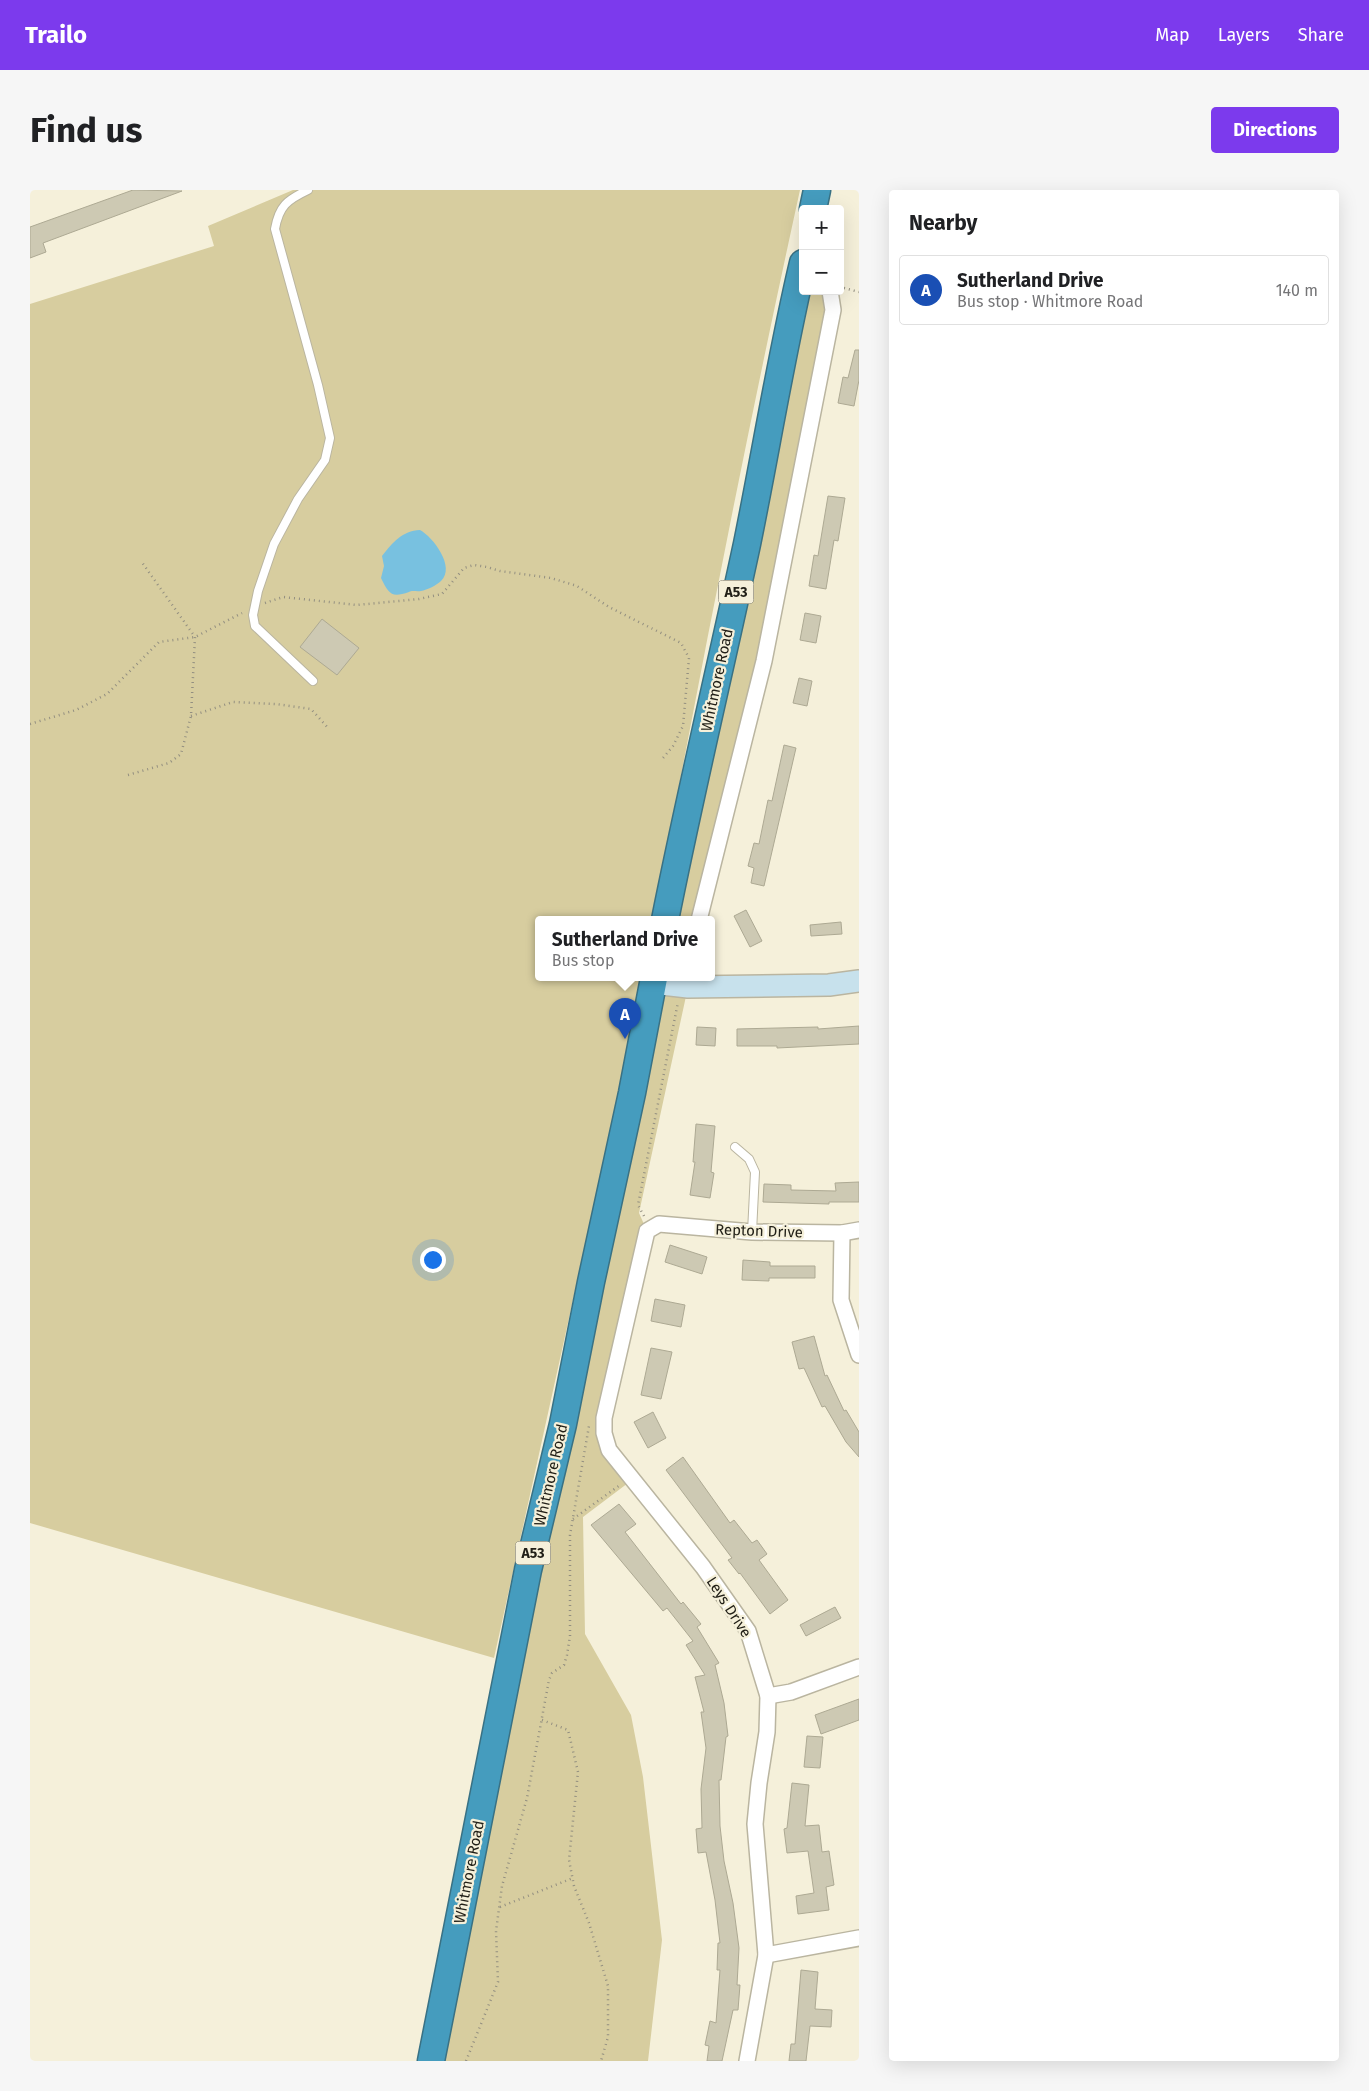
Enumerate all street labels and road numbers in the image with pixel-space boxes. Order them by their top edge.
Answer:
road number: A53 [718,581,754,604]
street label: Whitmore Road [697,627,737,733]
street label: Repton Drive [715,1220,803,1242]
street label: Whitmore Road [530,1422,572,1528]
road number: A53 [516,1542,550,1565]
street label: Leys Drive [703,1573,755,1641]
street label: Whitmore Road [450,1819,488,1925]

